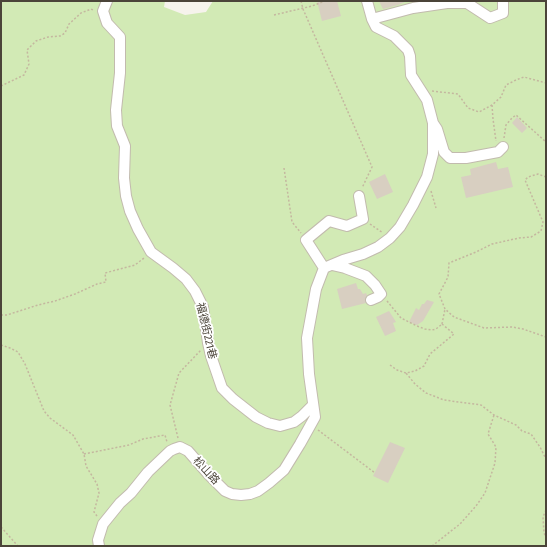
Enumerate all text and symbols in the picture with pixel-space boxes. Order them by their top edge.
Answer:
street label: 福德街221巷 [193,301,219,361]
street label: 松山路 [190,454,222,488]

